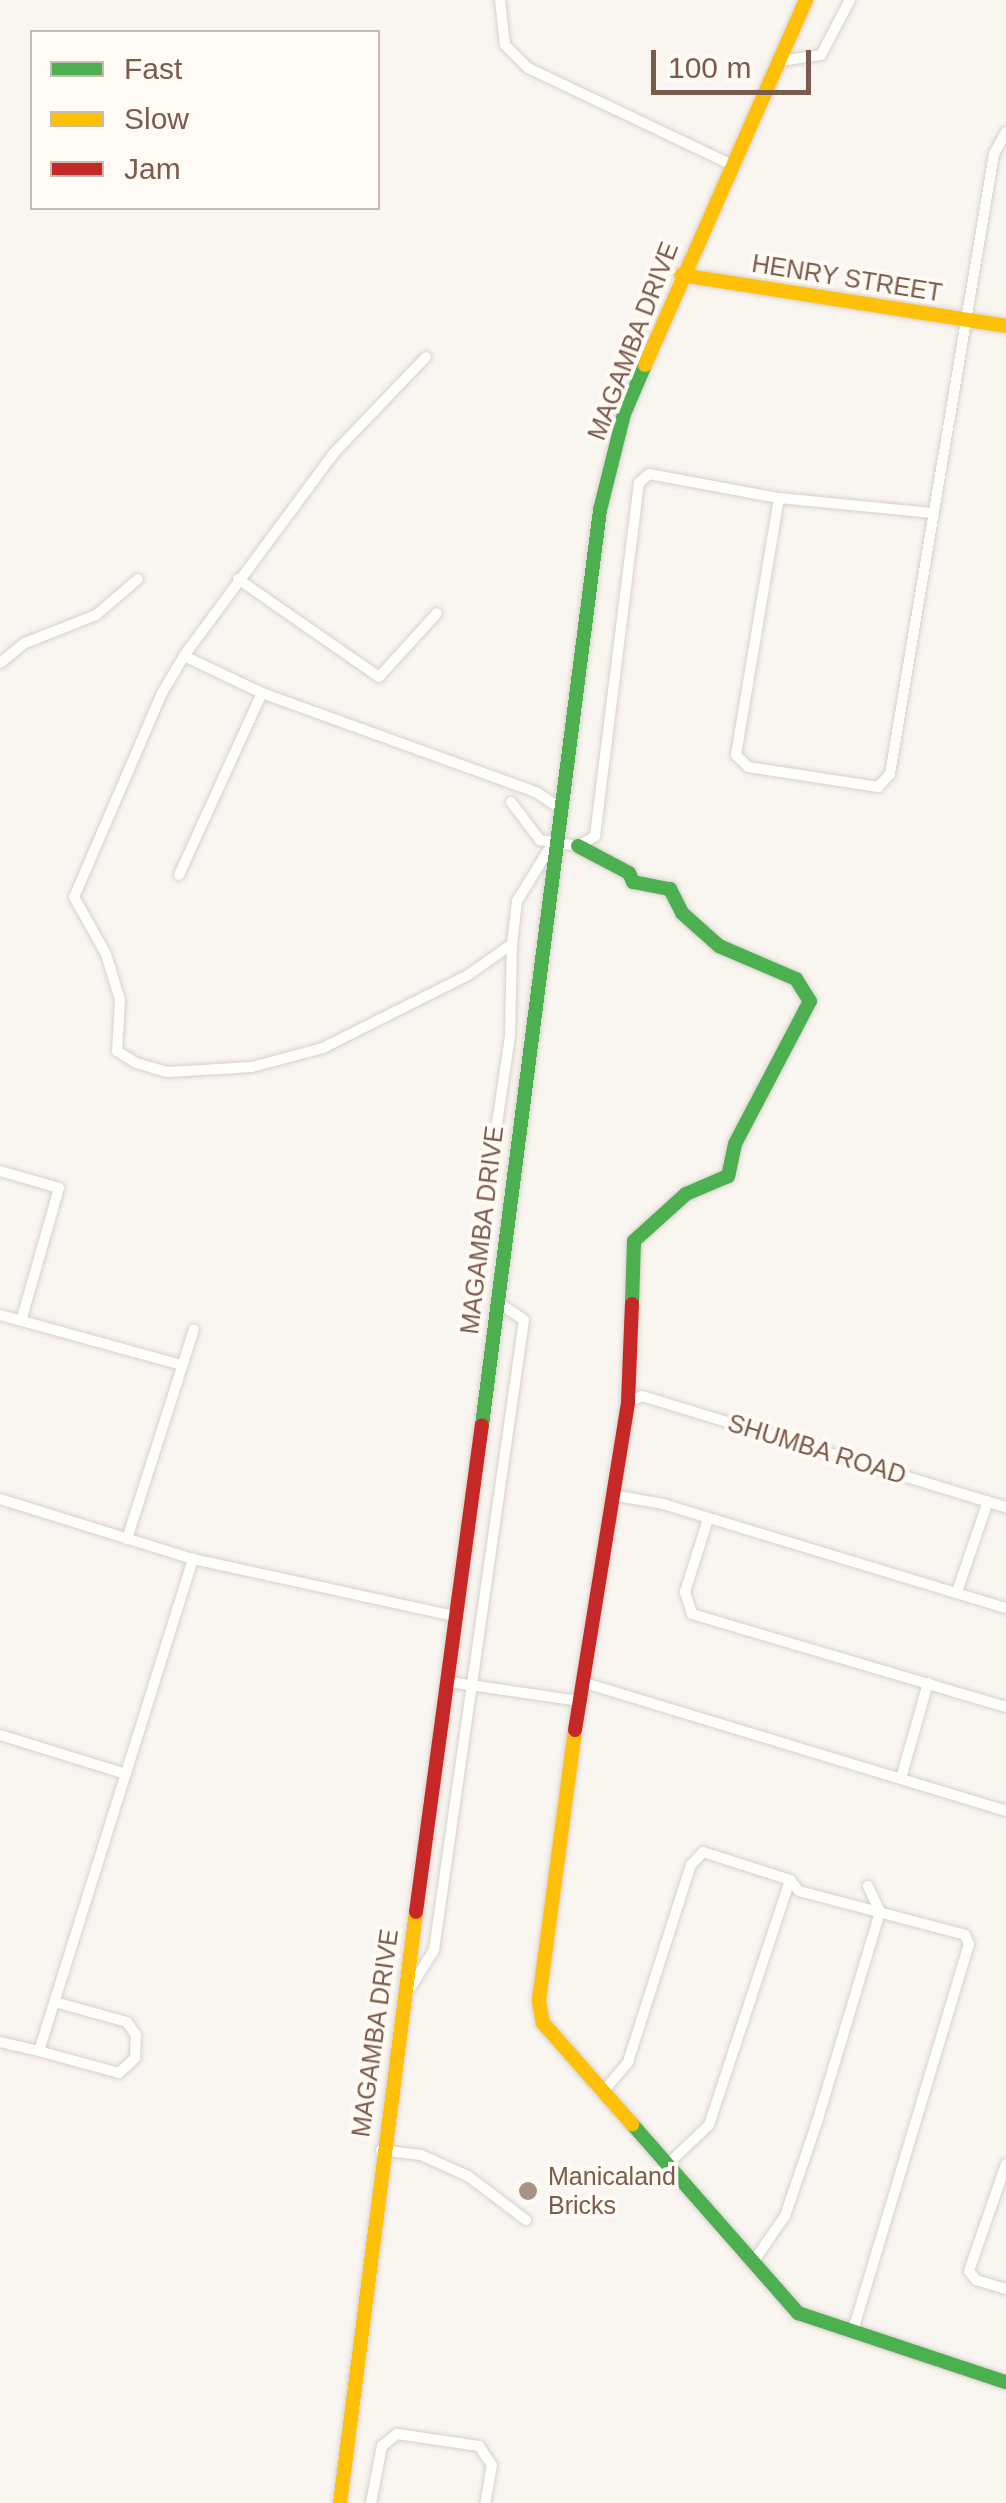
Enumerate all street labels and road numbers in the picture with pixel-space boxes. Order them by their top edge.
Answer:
street label: MAGAMBA DRIVE [581,237,685,445]
street label: HENRY STREET [750,248,944,308]
street label: MAGAMBA DRIVE [454,1123,510,1337]
street label: SHUMBA ROAD [724,1407,910,1491]
street label: MAGAMBA DRIVE [345,1926,405,2140]

